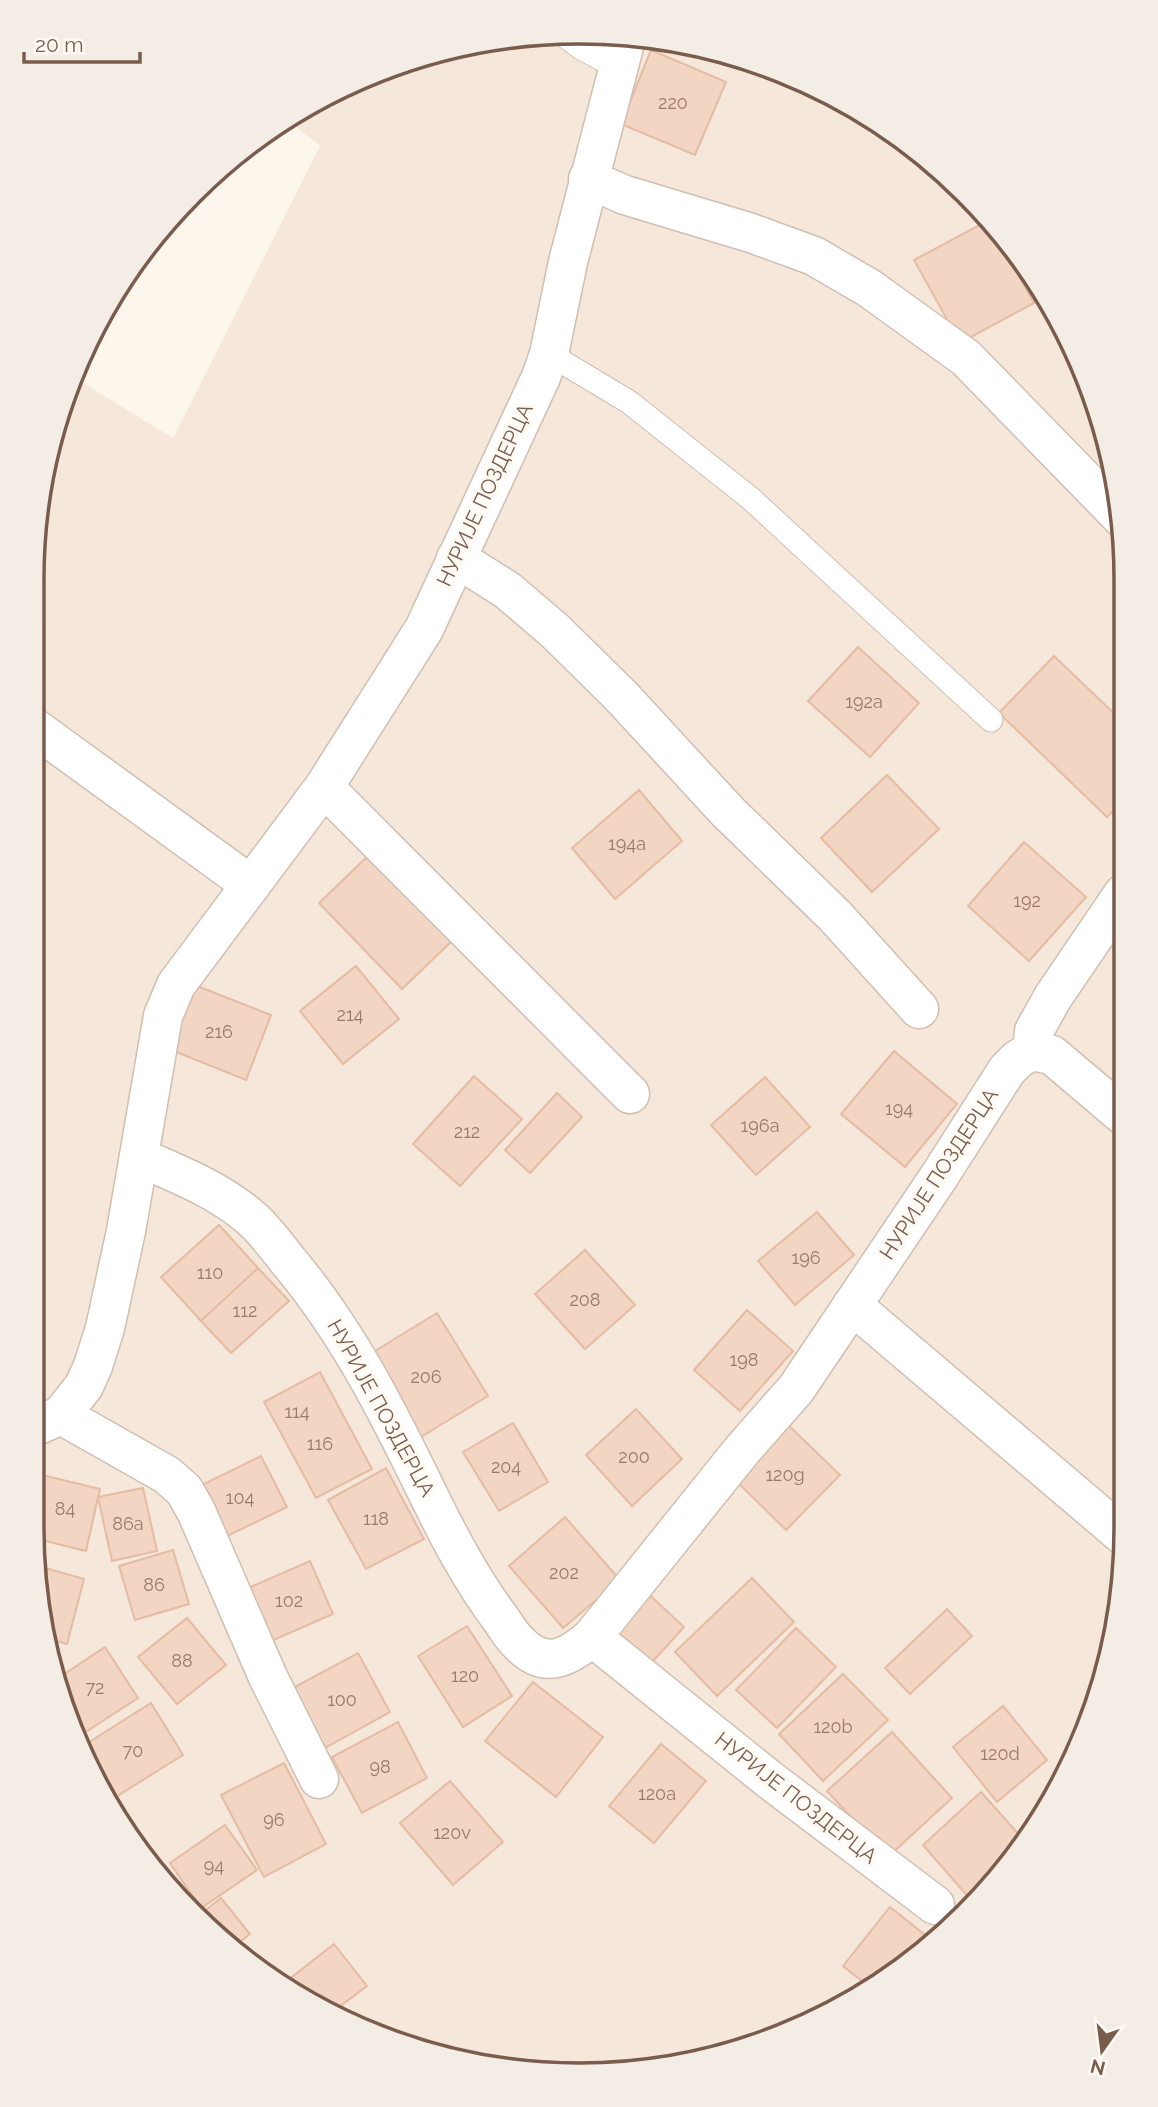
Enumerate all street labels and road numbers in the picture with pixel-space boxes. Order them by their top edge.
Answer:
street label: НУРИЈЕ ПОЗДЕРЦА [431,399,538,590]
street label: НУРИЈЕ ПОЗДЕРЦА [874,1084,1003,1264]
street label: НУРИЈЕ ПОЗДЕРЦА [322,1315,441,1501]
street label: НУРИЈЕ ПОЗДЕРЦА [710,1727,882,1869]

